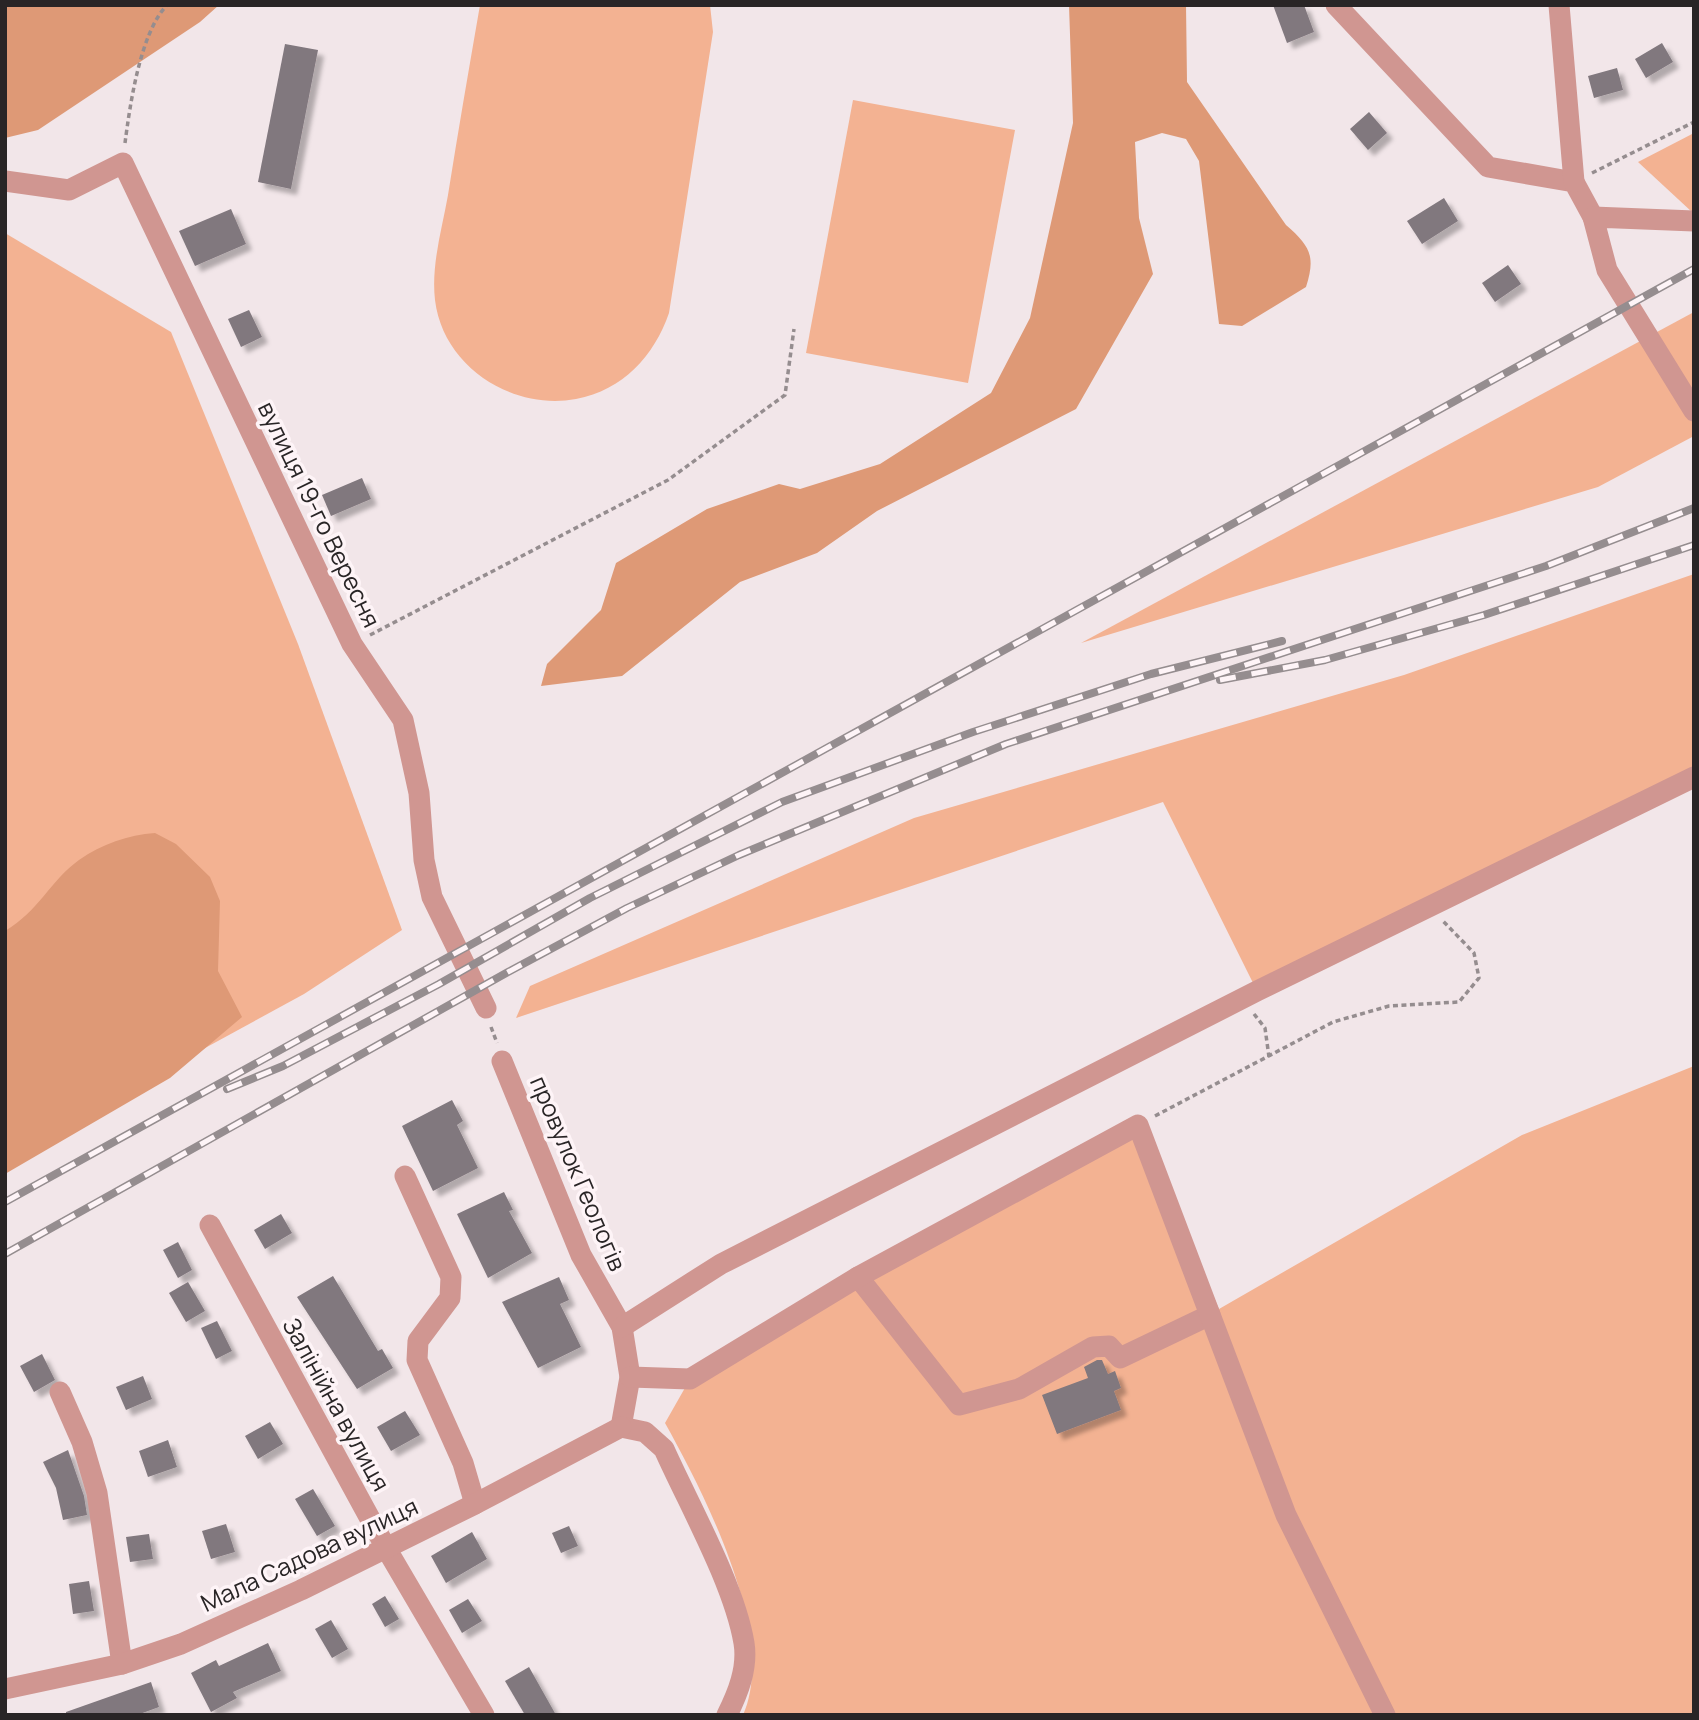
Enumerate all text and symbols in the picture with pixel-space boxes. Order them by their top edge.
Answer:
street label: вулиця 19-го Вересня [251,396,389,632]
street label: провулок Геологів [523,1070,635,1276]
street label: Залінійна вулиця [276,1311,398,1497]
street label: Мала Садова вулиця [195,1489,423,1619]

